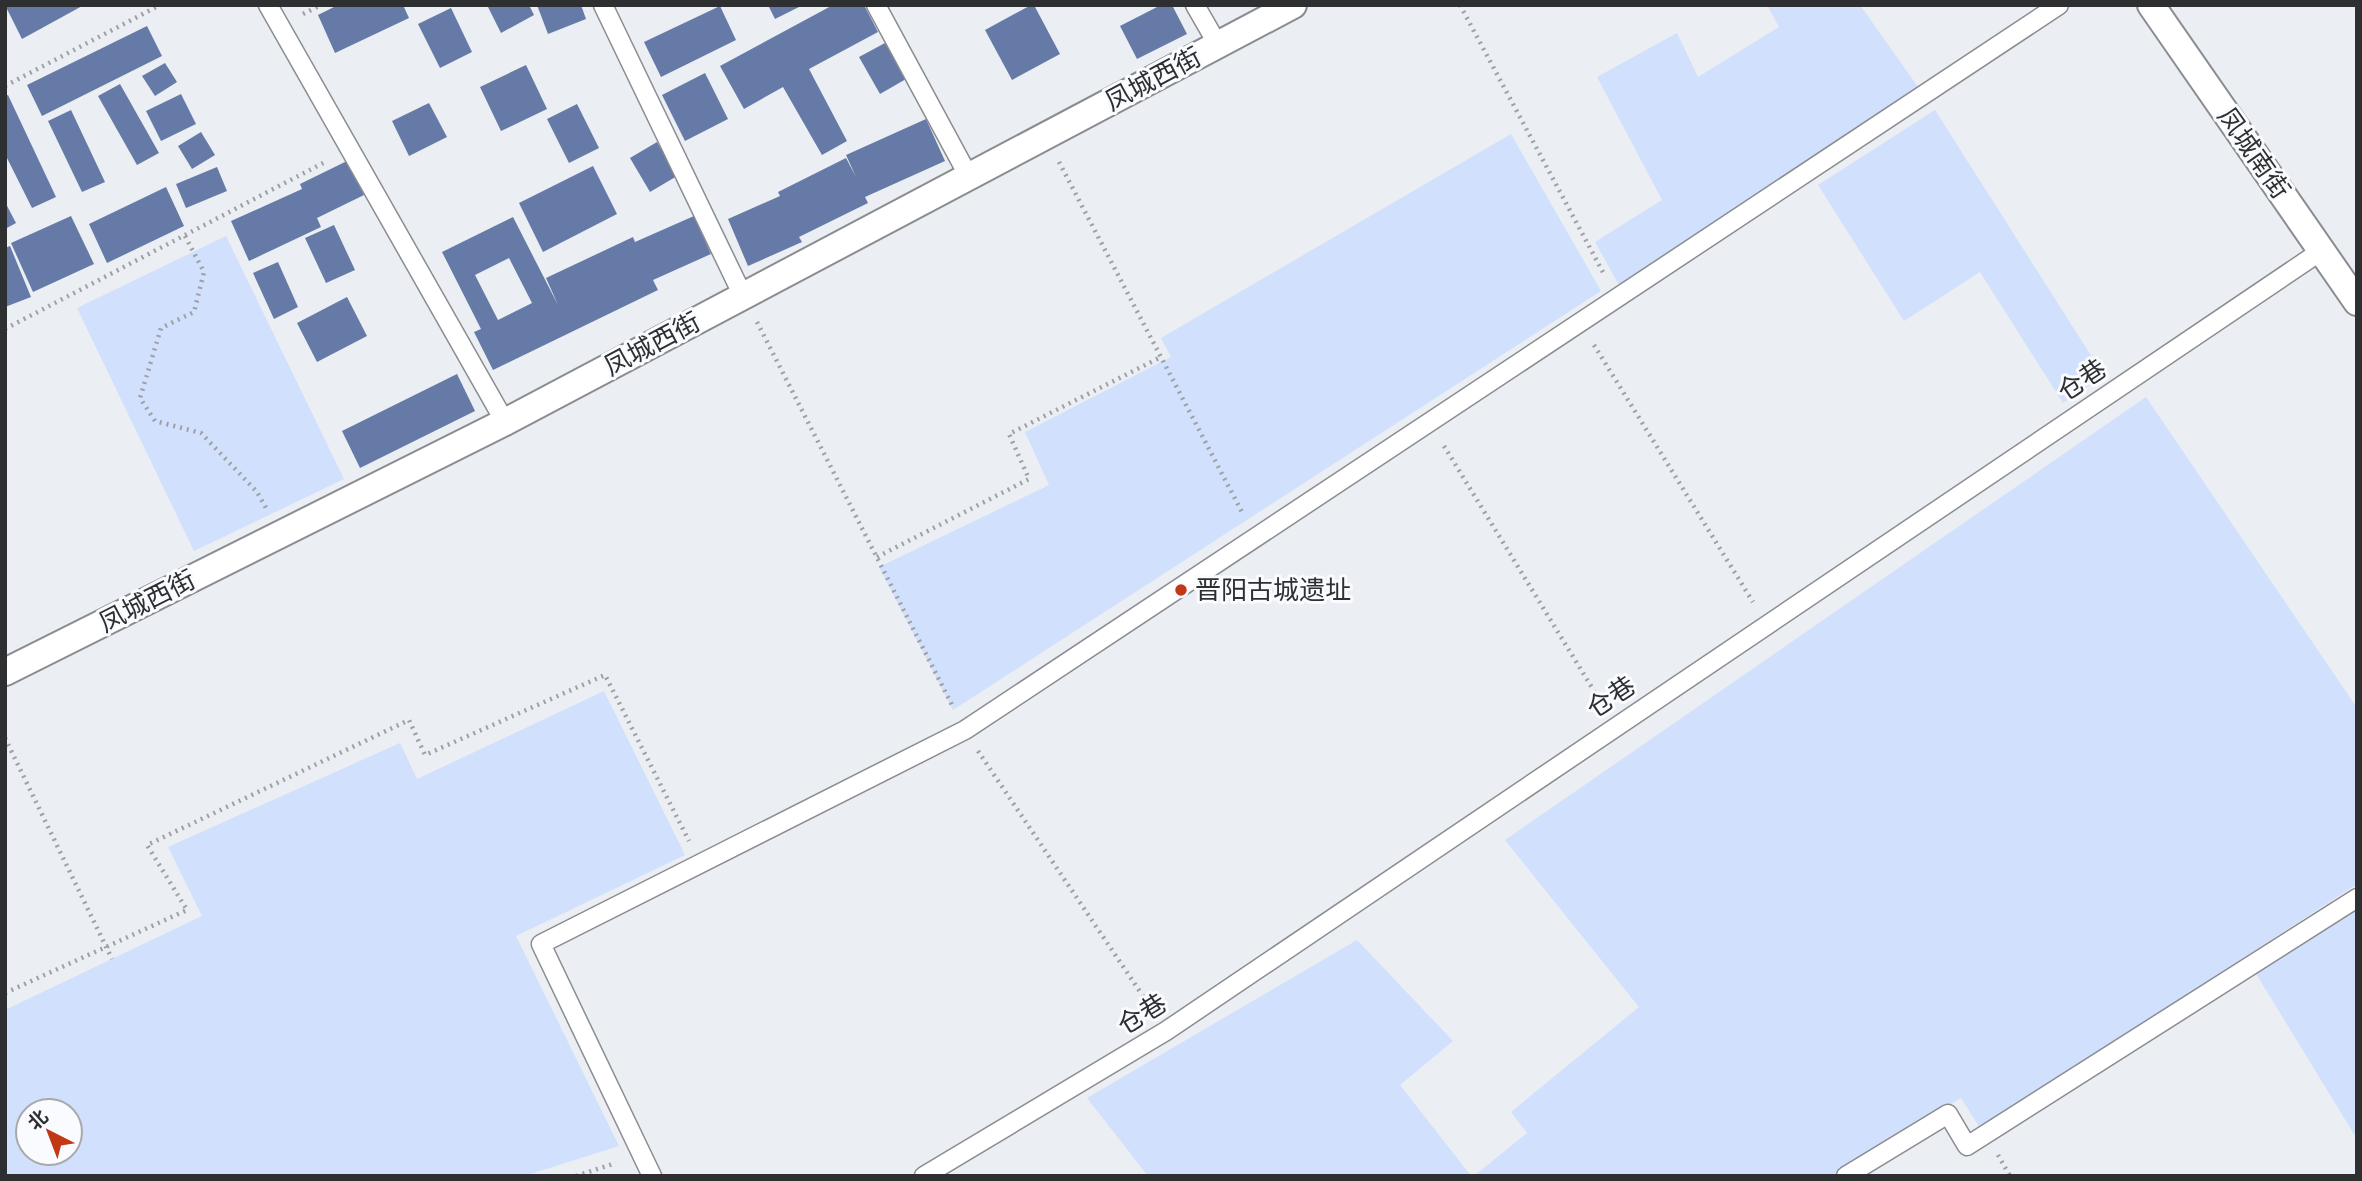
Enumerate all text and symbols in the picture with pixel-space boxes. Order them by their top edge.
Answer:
street label: 凤城西街 [1100,40,1206,118]
street label: 凤城南街 [2211,101,2297,205]
street label: 凤城西街 [599,305,705,383]
street label: 仓巷 [2051,352,2113,408]
street label: 凤城西街 [93,563,201,639]
place label: 晋阳古城遗址 [1195,574,1351,606]
marker: 晋阳古城遗址 [1173,582,1189,598]
street label: 仓巷 [1580,669,1642,725]
street label: 仓巷 [1111,987,1173,1041]
north arrow [14,1097,84,1167]
text: 北 [23,1105,53,1135]

